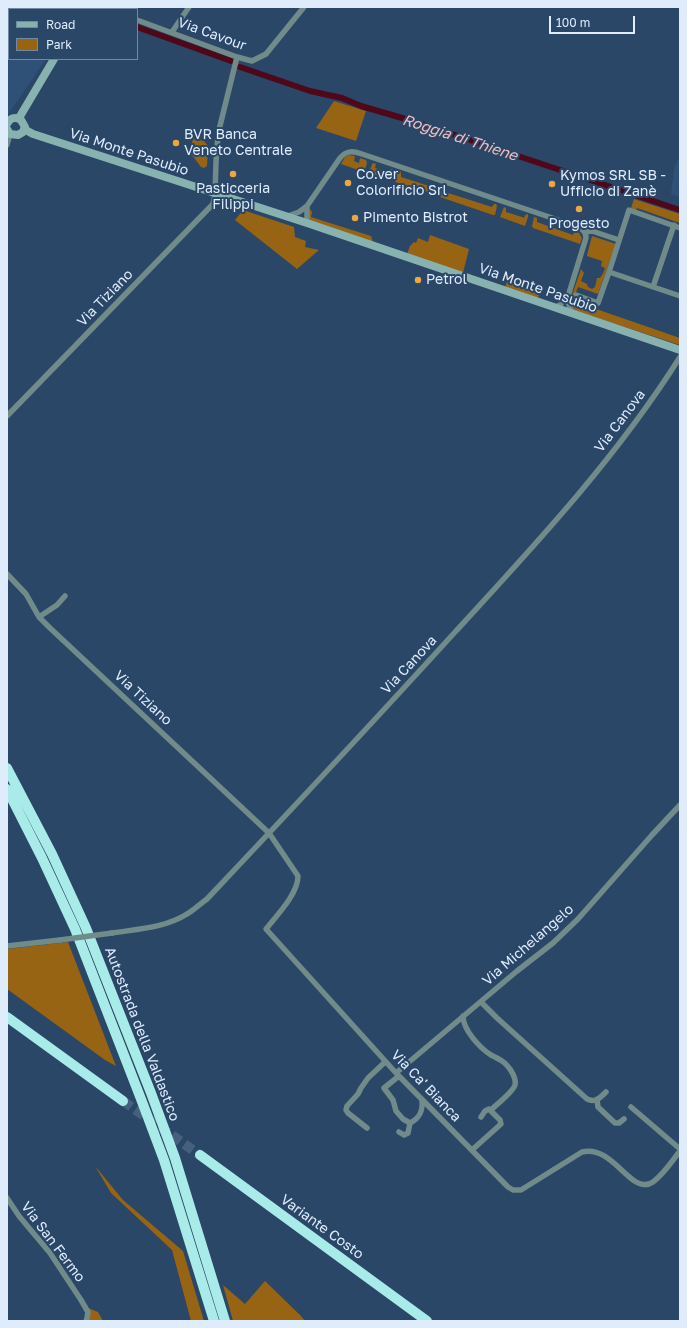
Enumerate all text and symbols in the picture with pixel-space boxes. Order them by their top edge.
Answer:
legend [8,8,138,60]
scale bar [551,8,637,34]
street label: Via Cavour [175,14,249,54]
text: 100 m [556,15,590,30]
text: Road [46,17,75,32]
text: Park [46,37,72,52]
water label: Roggia di Thiene [400,111,520,165]
street label: Via Monte Pasubio [67,125,191,179]
place label: BVR Banca Veneto Centrale [184,127,292,160]
marker: BVR Banca Veneto Centrale [171,138,181,148]
place label: Co.ver Colorificio Srl [356,167,447,200]
place label: Kymos SRL SB - Ufficio di Zanè [560,168,666,200]
marker: Pasticceria Filippi [228,169,238,179]
marker: Co.ver Colorificio Srl [343,178,353,188]
marker: Kymos SRL SB - Ufficio di Zanè [547,179,557,189]
place label: Pasticceria Filippi [196,181,270,214]
marker: Progesto [574,204,584,214]
place label: Pimento Bistrot [363,210,468,226]
marker: Pimento Bistrot [350,213,360,223]
place label: Progesto [548,216,610,232]
street label: Via Monte Pasubio [477,260,599,316]
street label: Via Tiziano [74,266,136,330]
place label: Petrol [426,272,467,288]
marker: Petrol [413,275,423,285]
street label: Via Canova [591,386,649,456]
street label: Via Canova [378,632,440,698]
street label: Via Tiziano [111,667,175,729]
street label: Via Michelangelo [479,901,577,989]
street label: Autostrada della Valdastico [101,945,183,1123]
street label: Via Ca' Bianca [387,1046,465,1126]
street label: Variante Costo [277,1191,367,1263]
street label: Via San Fermo [17,1199,89,1285]

